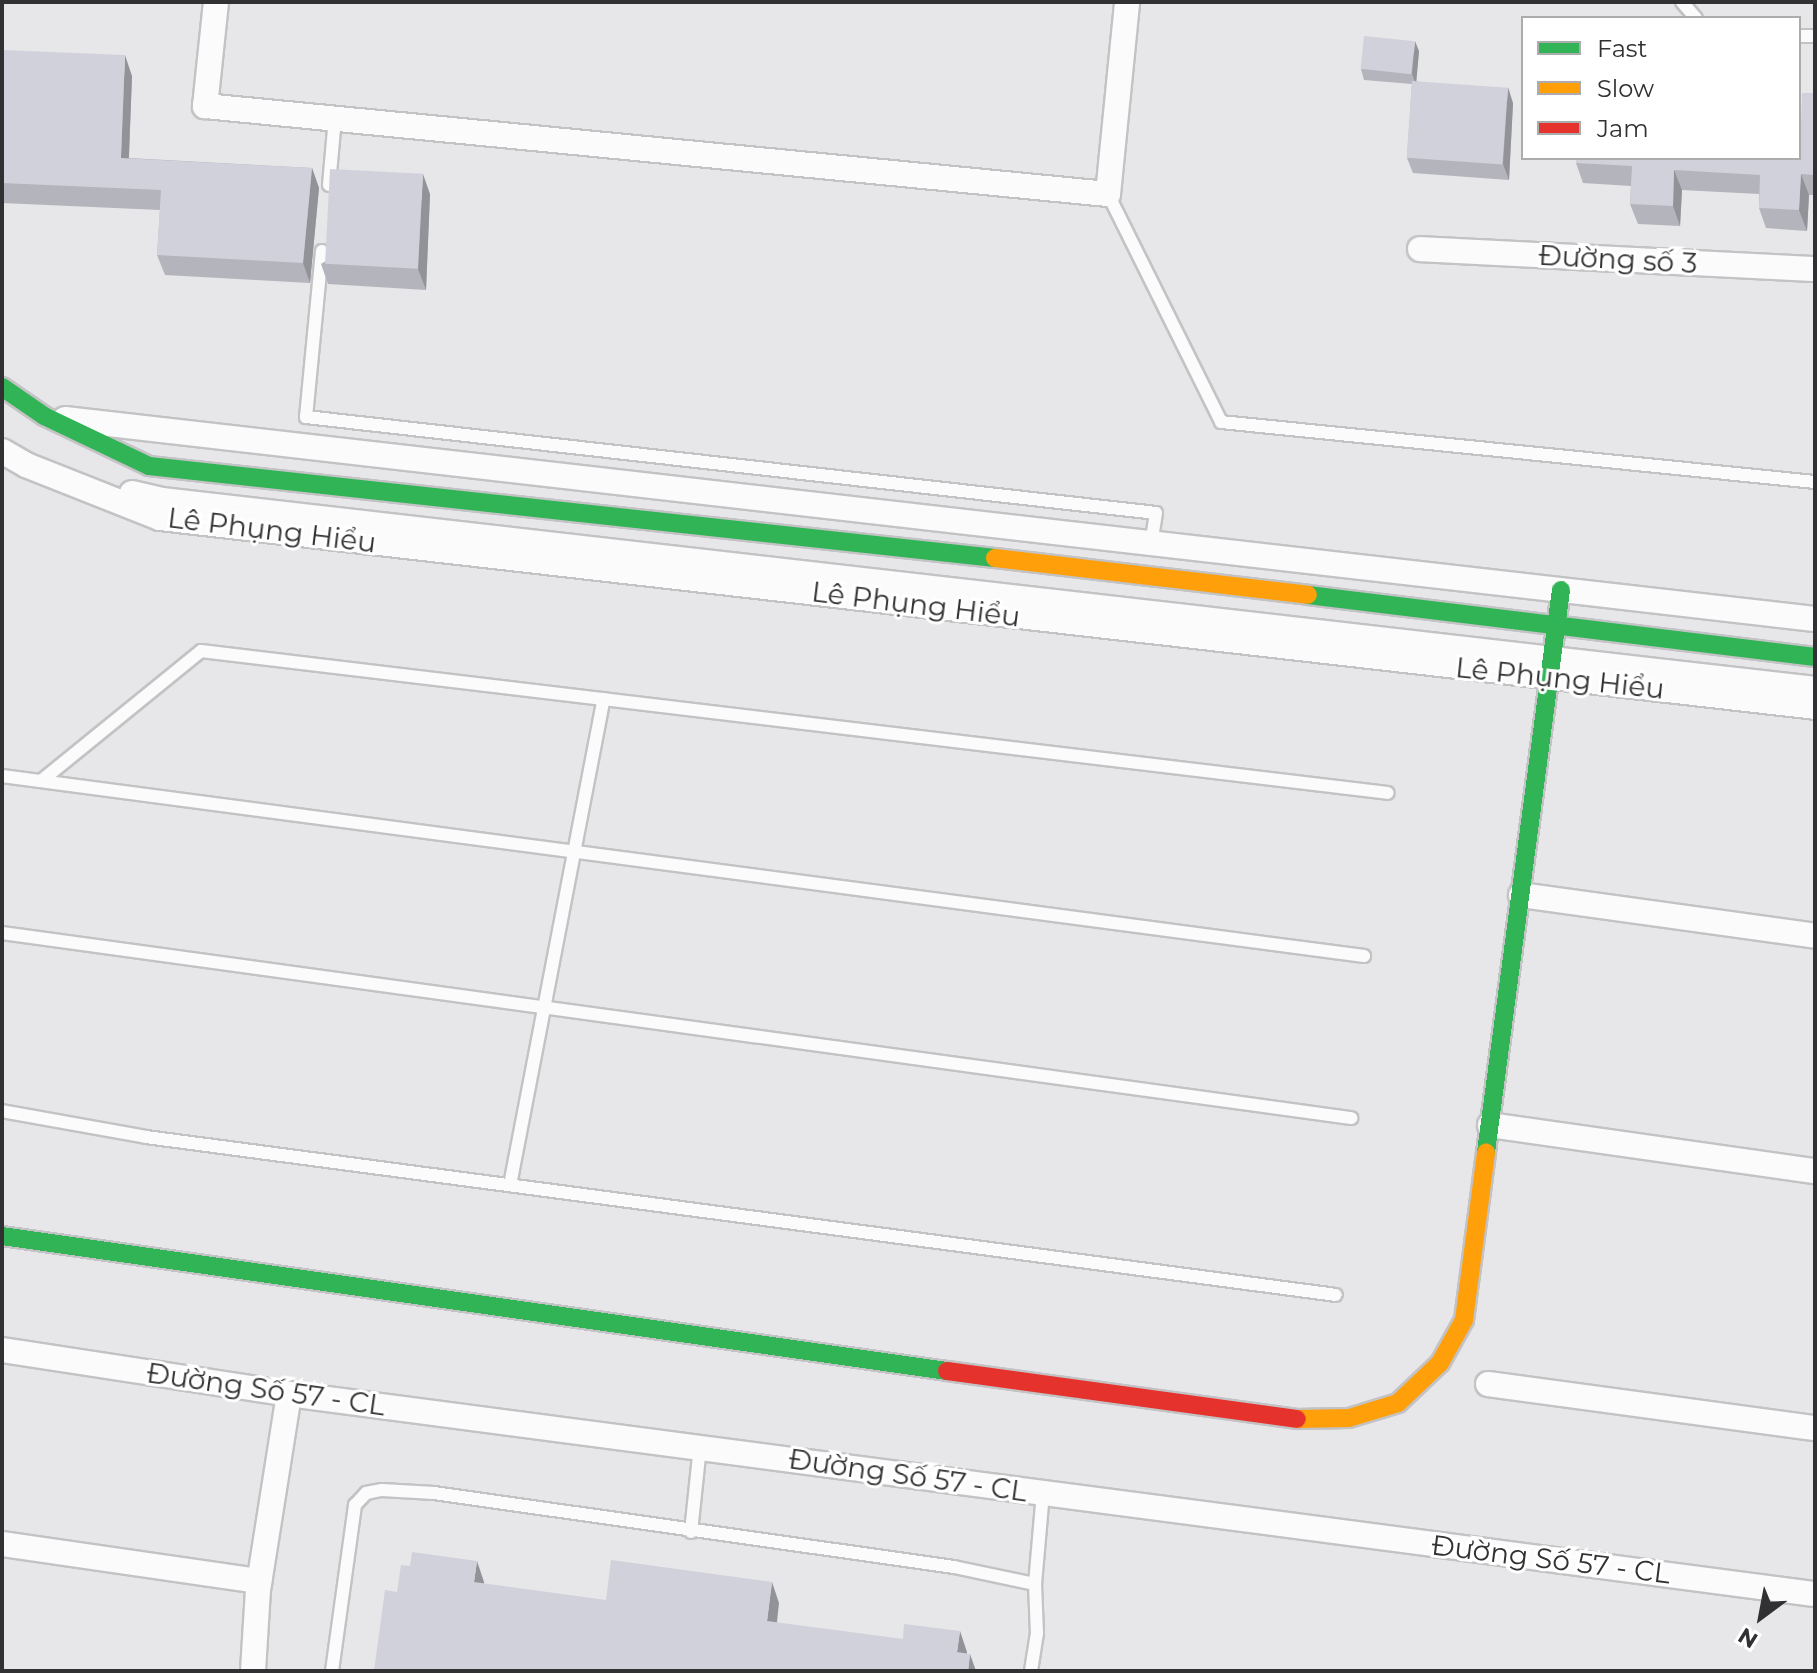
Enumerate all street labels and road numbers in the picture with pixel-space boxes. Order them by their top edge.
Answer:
street label: Đường số 3 [1538,238,1698,280]
street label: Lê Phụng Hiểu [166,501,378,559]
street label: Lê Phụng Hiểu [810,575,1022,633]
street label: Lê Phụng Hiểu [1454,650,1666,706]
street label: Đường Số 57 - CL [145,1356,387,1422]
street label: Đường Số 57 - CL [787,1442,1029,1508]
street label: Đường Số 57 - CL [1430,1528,1672,1590]

